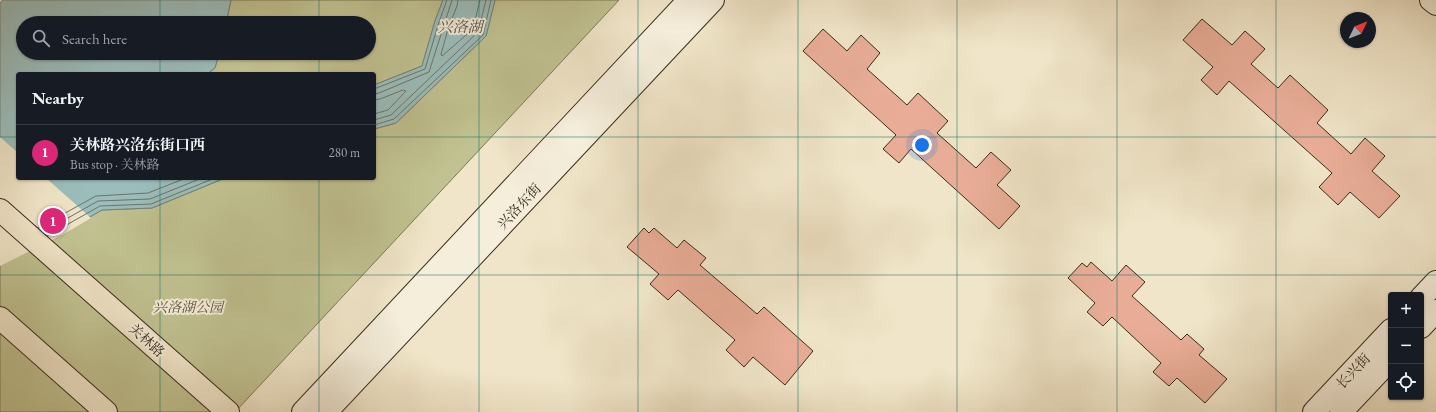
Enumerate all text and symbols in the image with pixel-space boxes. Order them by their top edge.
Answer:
north arrow [1340,12,1376,48]
search box [16,16,376,60]
water label: 兴洛湖 [437,17,485,36]
icon: search [30,27,52,49]
text: Search here [62,29,127,48]
text: Nearby [32,87,84,109]
text: 关林路兴洛东街口西 [70,135,205,154]
your location [912,135,932,155]
text: 1 [42,144,48,161]
text: 280 m [329,144,360,161]
text: Bus stop · 关林路 [70,156,160,173]
street label: 兴洛东街 [493,179,545,233]
pin: 1 [40,206,66,236]
map controls [1388,292,1424,400]
button: + [1388,292,1424,328]
park label: 兴洛湖公园 [153,298,225,316]
street label: 关林路 [125,319,169,361]
button: − [1388,328,1424,364]
street label: 长兴街 [1332,350,1374,392]
button: locate [1388,364,1424,400]

